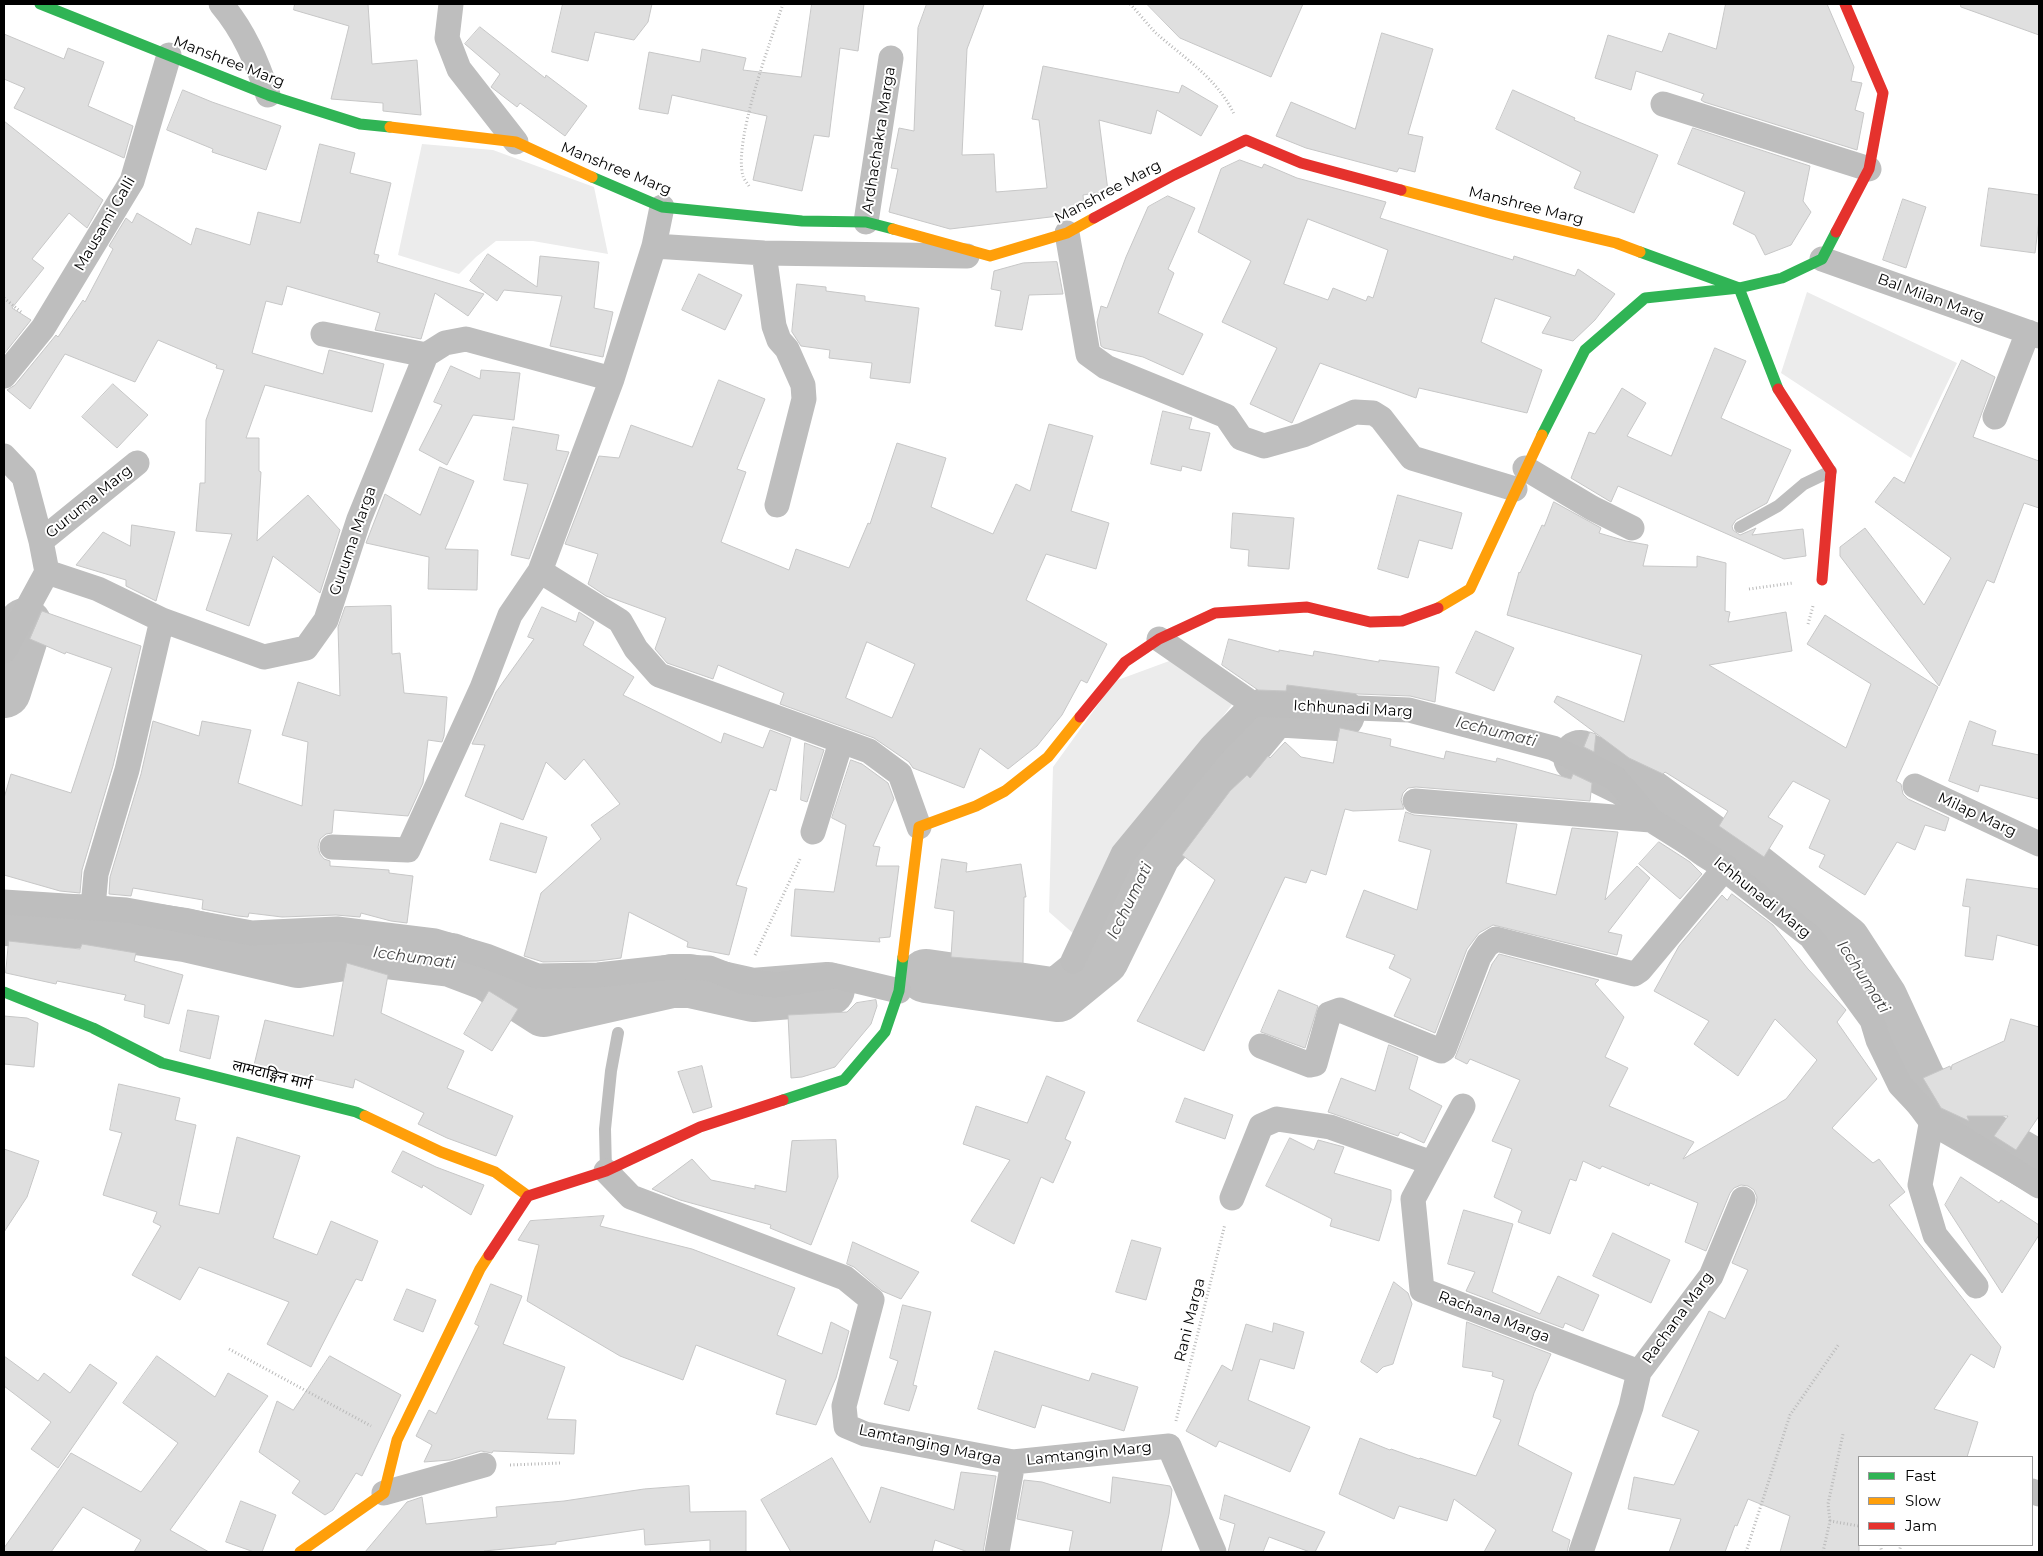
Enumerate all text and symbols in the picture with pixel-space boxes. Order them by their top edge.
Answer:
street label: Manshree Marg [171,32,287,92]
street label: Ardhachakra Marga [859,65,899,215]
street label: Manshree Marg [558,139,674,199]
street label: Manshree Marg [1052,156,1164,228]
street label: Mausami Galli [71,174,139,274]
street label: Manshree Marg [1467,183,1585,229]
street label: Bal Milan Marg [1875,270,1987,326]
street label: Guruma Marg [42,462,136,542]
street label: Guruma Marga [326,484,380,598]
street label: Ichhunadi Marg [1293,697,1413,721]
water label: Icchumati [1454,713,1538,751]
street label: Milap Marg [1935,789,2019,841]
street label: Ichhunadi Marg [1710,853,1814,943]
water label: Icchumati [1103,860,1157,942]
water label: Icchumati [1832,937,1894,1017]
water label: Icchumati [372,943,456,973]
street label: लामटाङ्गिन मार्ग [230,1056,314,1094]
street label: Rachana Marg [1639,1269,1717,1367]
street label: Rani Marga [1171,1276,1209,1364]
street label: Rachana Marga [1436,1287,1552,1347]
street label: Lamtanging Marga [857,1421,1003,1469]
street label: Lamtangin Marg [1025,1438,1153,1470]
legend [1858,1456,2033,1546]
text: Fast [1905,1466,1936,1485]
text: Slow [1905,1491,1941,1510]
text: Jam [1905,1516,1937,1535]

